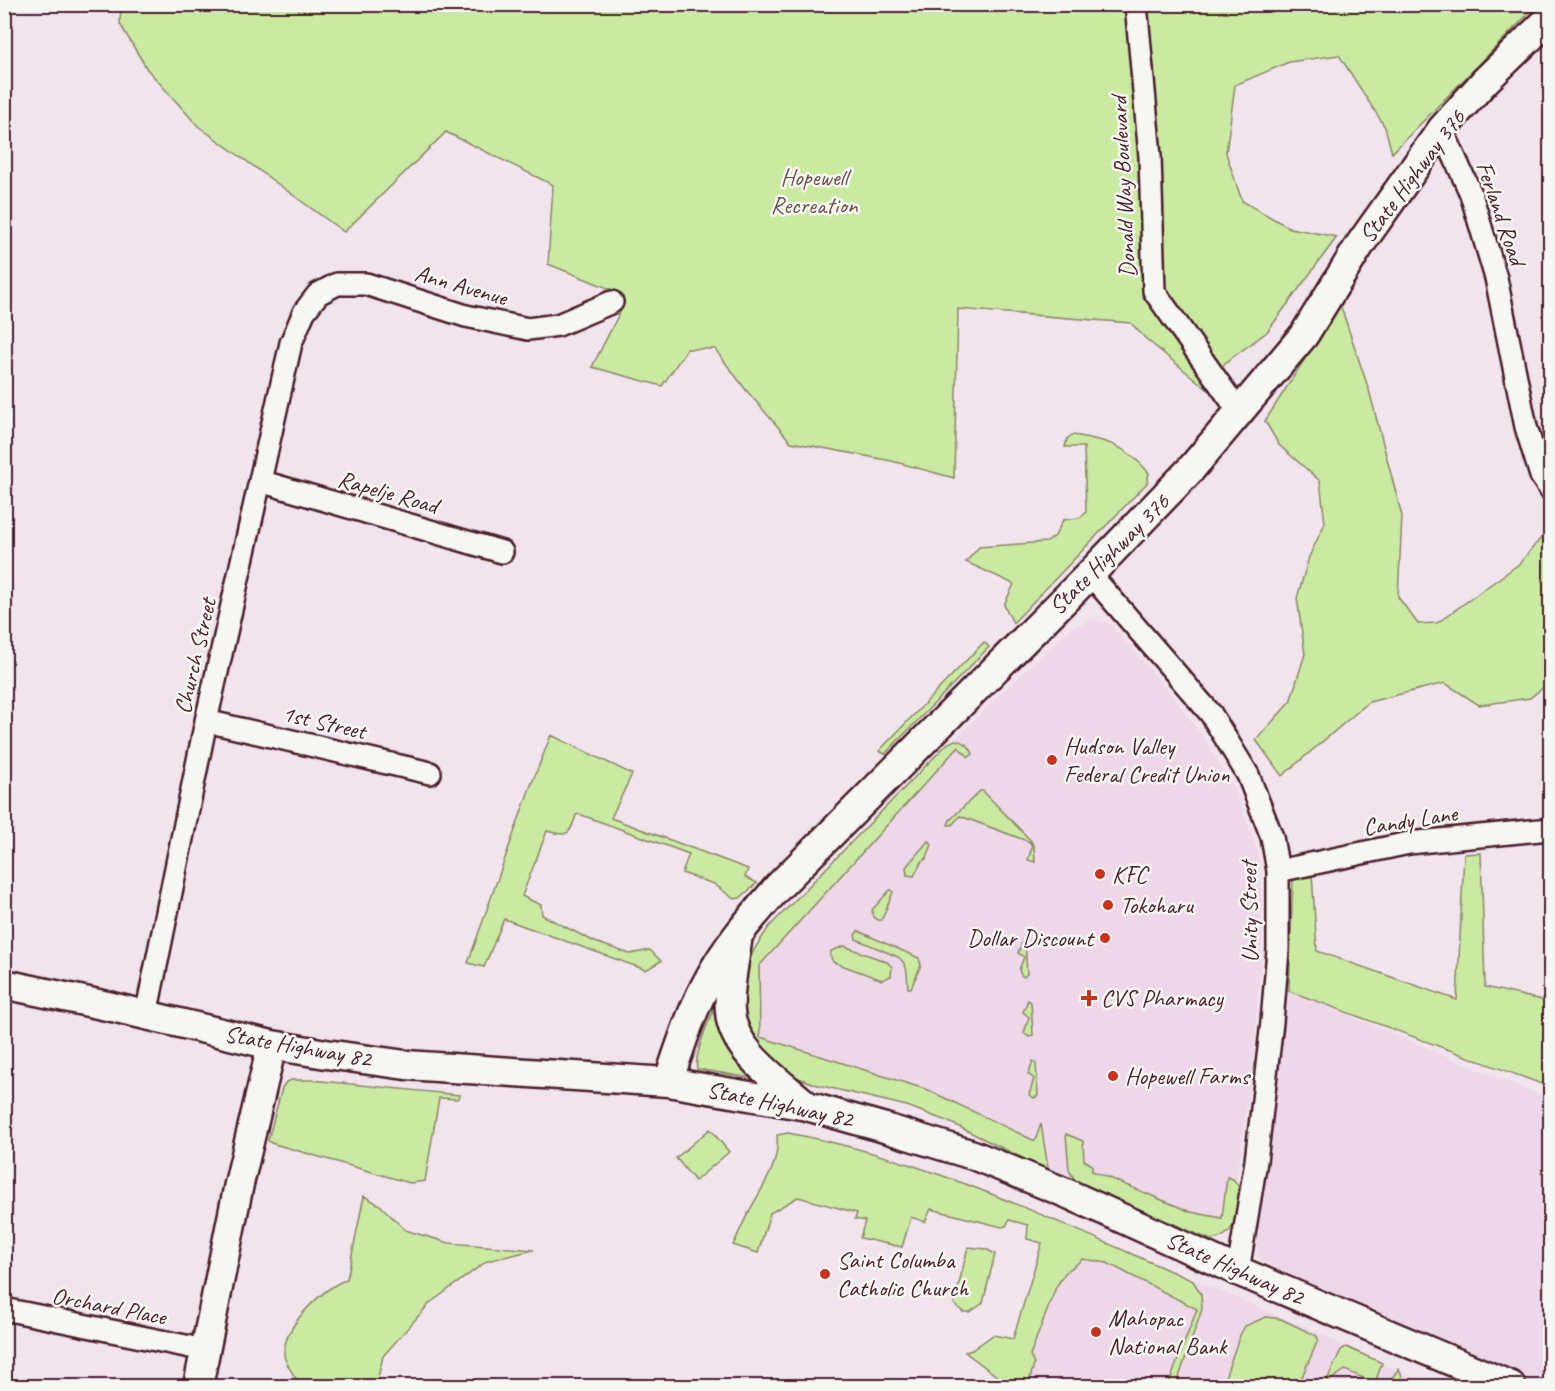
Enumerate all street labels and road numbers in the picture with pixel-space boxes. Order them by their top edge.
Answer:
street label: Donald Way Boulevard [1103,92,1143,278]
street label: State Highway 376 [1352,102,1473,249]
street label: Ferland Road [1469,157,1534,272]
street label: Ann Avenue [411,258,513,313]
street label: Rapelje Road [334,463,445,522]
street label: State Highway 376 [1042,486,1177,621]
street label: Church Street [167,593,223,717]
street label: 1st Street [279,698,371,747]
street label: Candy Lane [1361,797,1461,842]
street label: Unity Street [1233,858,1265,963]
street label: State Highway 82 [222,1018,376,1074]
street label: State Highway 82 [704,1074,858,1135]
street label: State Highway 82 [1161,1224,1311,1313]
street label: Orchard Place [50,1280,171,1332]

